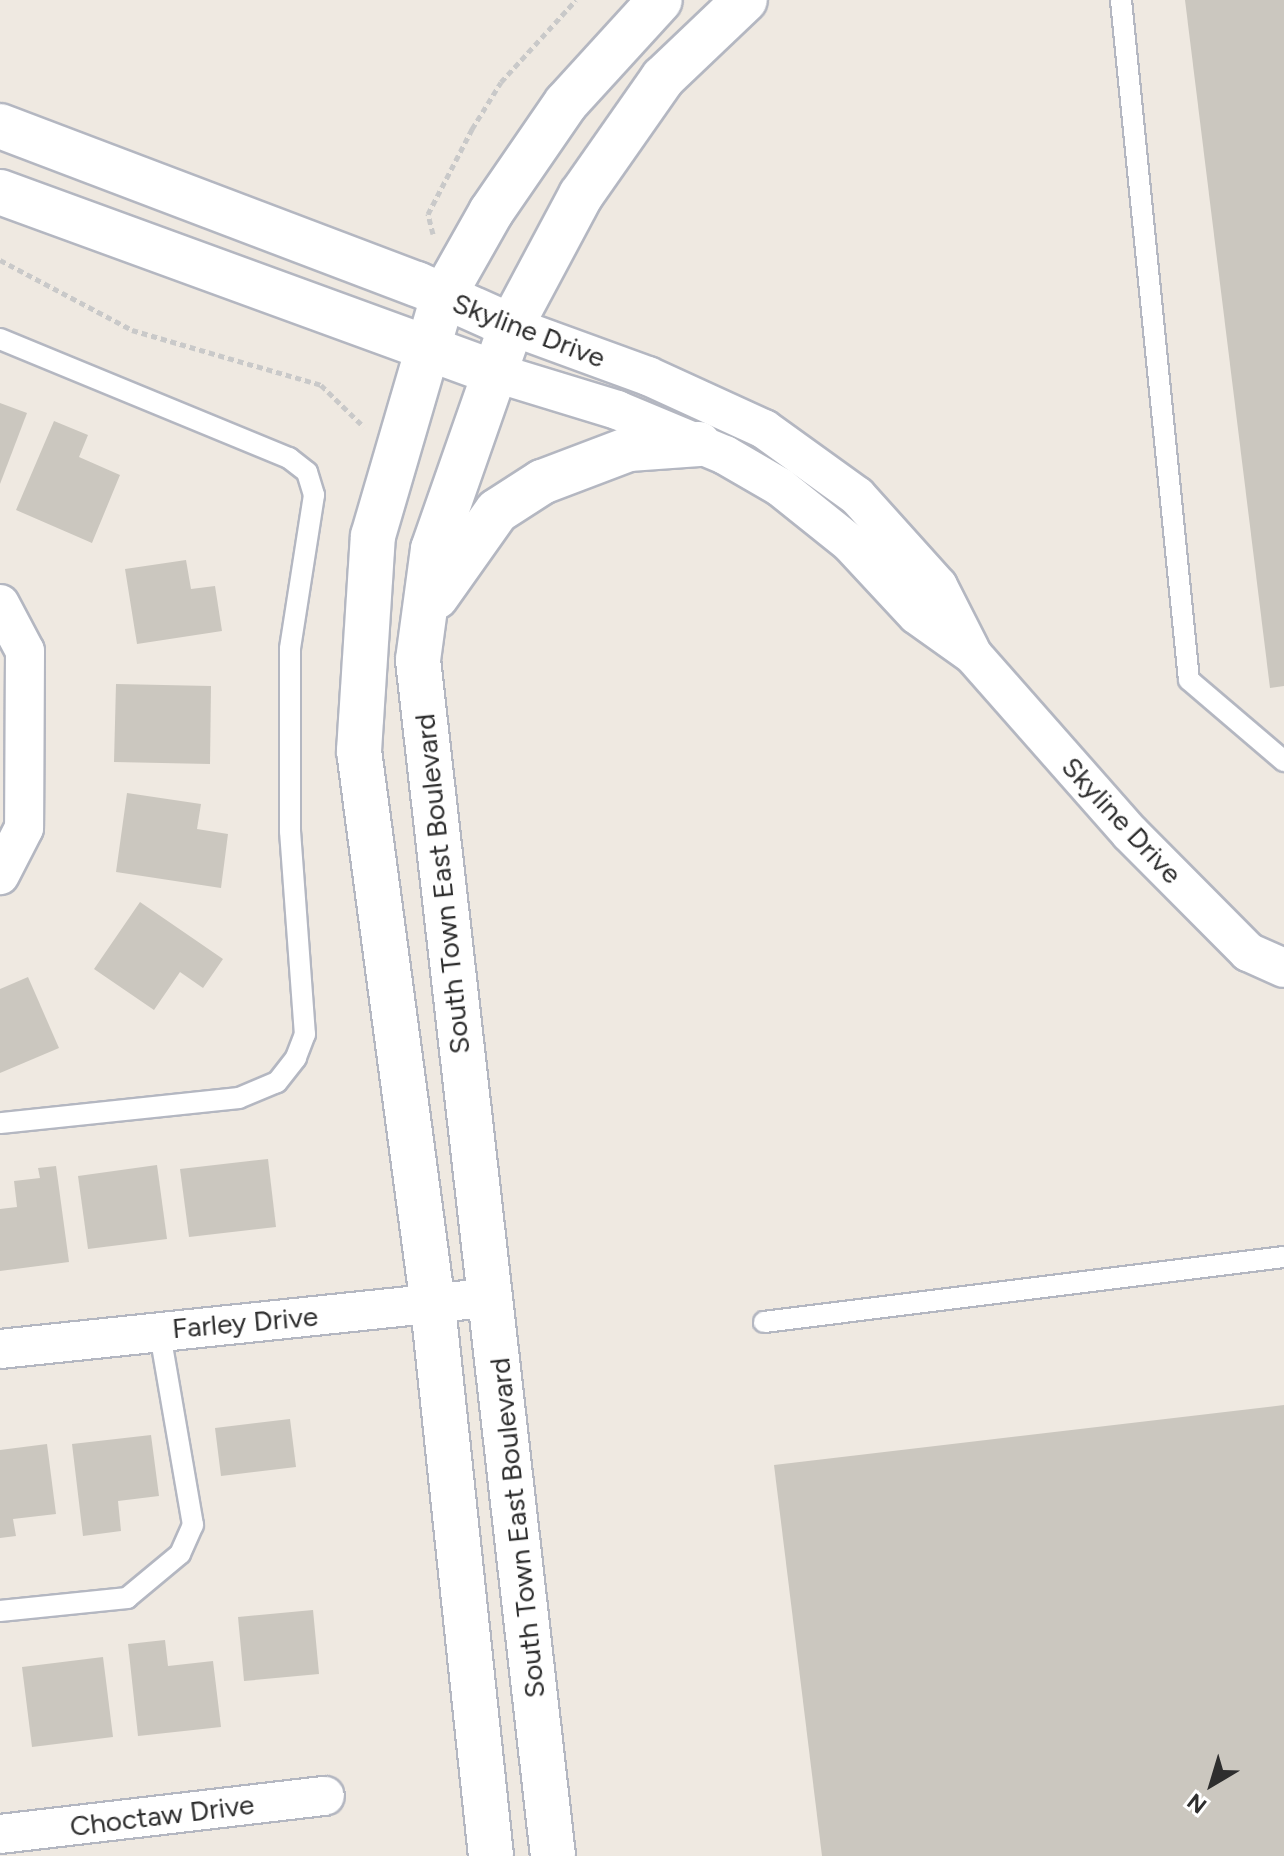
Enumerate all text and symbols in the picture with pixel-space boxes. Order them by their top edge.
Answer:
street label: Skyline Drive [448,286,610,374]
street label: South Town East Boulevard [407,712,477,1056]
street label: Skyline Drive [1055,750,1189,890]
street label: Farley Drive [171,1299,319,1345]
street label: South Town East Boulevard [482,1356,552,1700]
north arrow [1172,1744,1252,1824]
street label: Choctaw Drive [68,1787,256,1843]
text: N [1182,1787,1212,1819]

